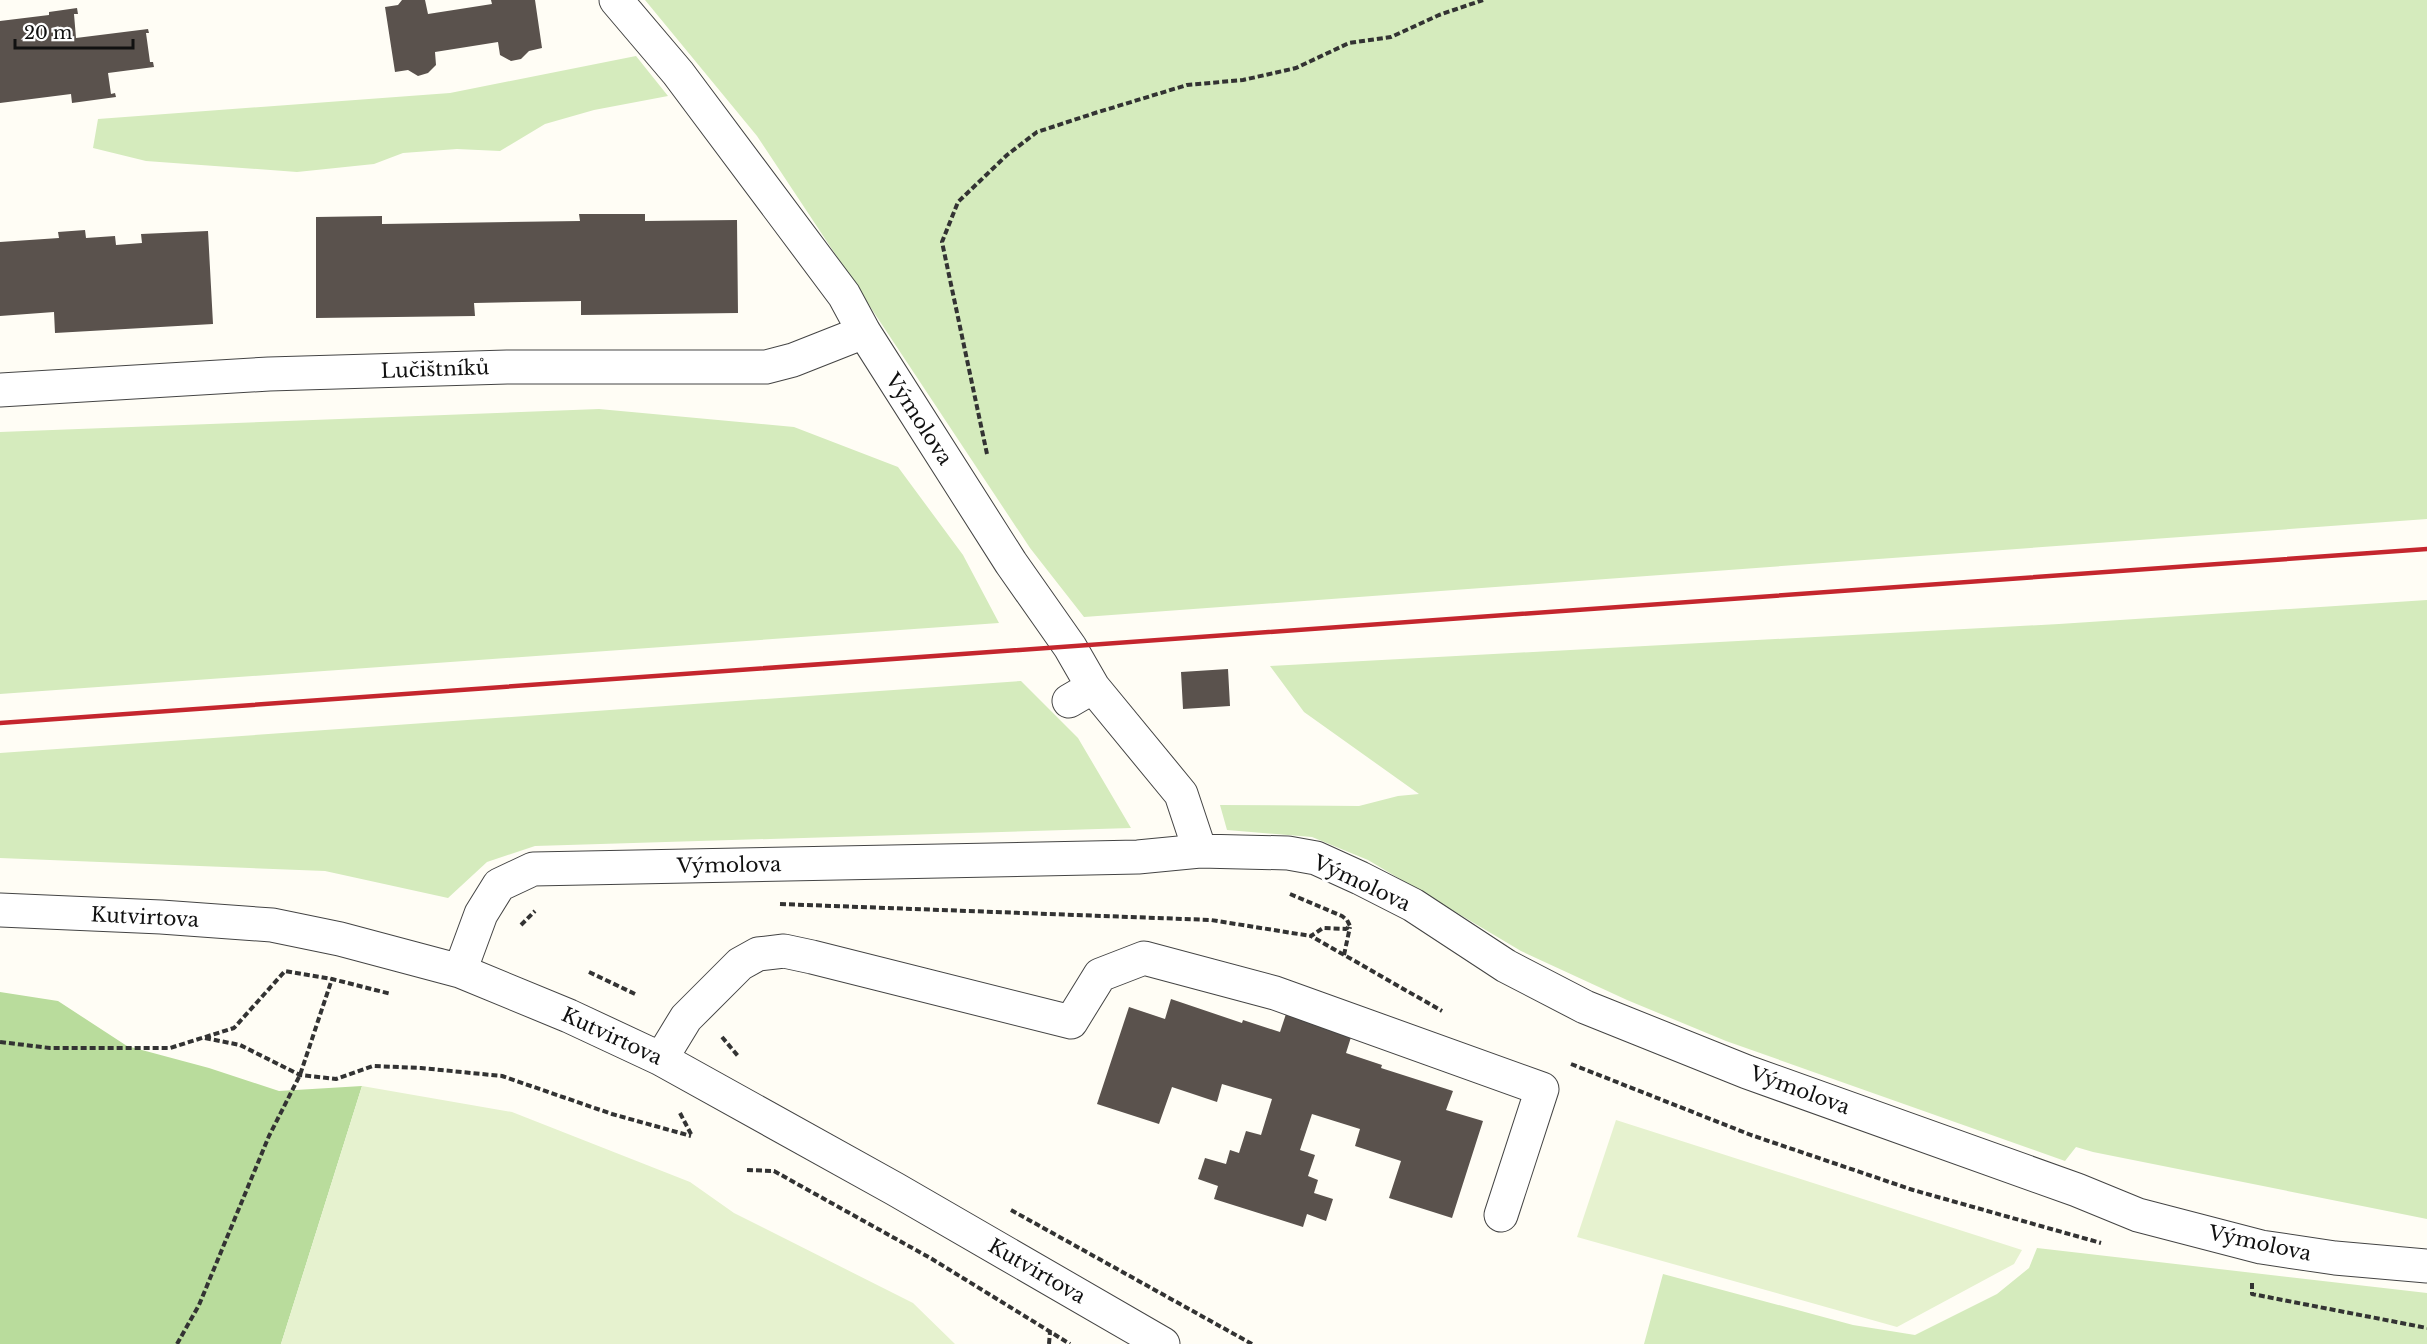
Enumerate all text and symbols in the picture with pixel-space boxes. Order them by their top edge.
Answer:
scale bar [15,12,134,50]
text: 20 m [24,22,72,44]
street label: Lučištníků [380,355,490,383]
street label: Výmolova [880,368,958,470]
street label: Výmolova [1309,850,1415,916]
street label: Výmolova [676,852,782,878]
street label: Kutvirtova [90,902,201,932]
street label: Kutvirtova [558,1002,667,1070]
street label: Výmolova [1746,1061,1854,1119]
street label: Výmolova [2205,1220,2314,1266]
street label: Kutvirtova [984,1234,1091,1309]

